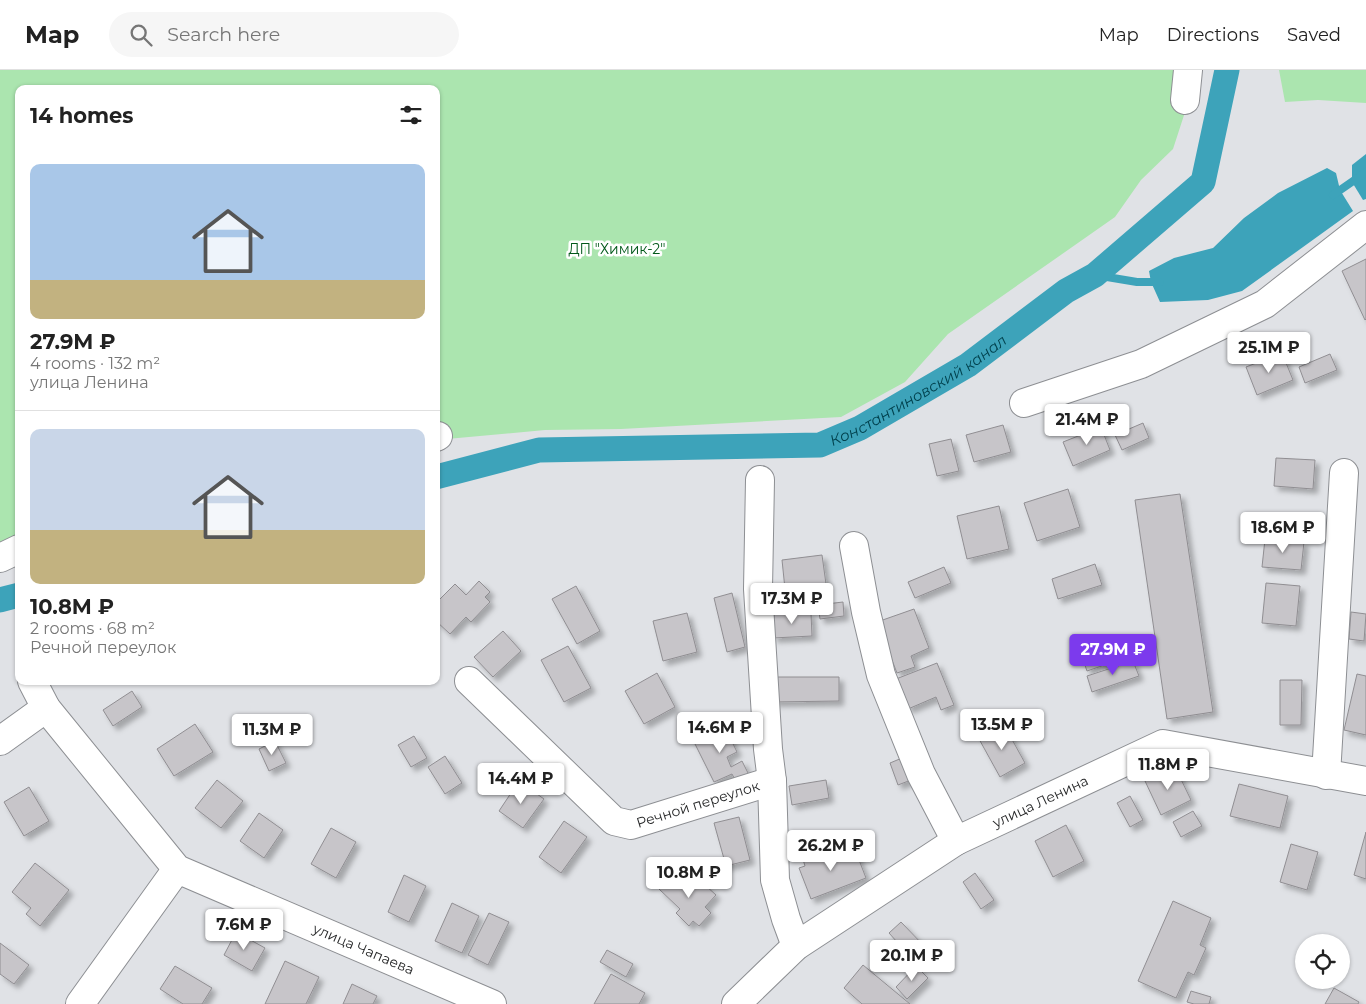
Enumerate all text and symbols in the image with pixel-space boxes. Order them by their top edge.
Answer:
search box [109,12,459,57]
text: Map [25,20,79,49]
icon: search [127,21,155,49]
text: Search here [167,23,280,46]
text: Map [1099,24,1139,46]
text: Directions [1167,24,1259,46]
text: Saved [1287,24,1341,46]
icon: filters [397,101,425,129]
text: 14 homes [30,103,134,128]
icon: home [183,196,273,286]
park label: ДП "Химик-2" [568,240,666,258]
text: 27.9M ₽ [30,329,116,354]
water label: Константиновский канал [827,330,1010,449]
pin: 25.1M ₽ [1223,332,1315,374]
text: 25.1M ₽ [1238,338,1300,357]
text: 4 rooms · 132 m² [30,354,160,373]
text: улица Ленина [30,373,149,392]
pin: 21.4M ₽ [1041,404,1133,446]
text: 21.4M ₽ [1055,410,1119,429]
icon: home [183,462,273,552]
pin: 18.6M ₽ [1237,512,1329,554]
text: 18.6M ₽ [1251,518,1315,537]
pin: 17.3M ₽ [746,582,838,625]
text: 17.3M ₽ [761,589,823,608]
text: 10.8M ₽ [30,594,114,619]
text: 2 rooms · 68 m² [30,619,155,638]
pin: 27.9M ₽ [1067,634,1159,676]
text: Речной переулок [30,638,176,657]
text: 27.9M ₽ [1080,640,1146,659]
pin: 13.5M ₽ [956,708,1048,751]
pin: 14.6M ₽ [674,712,766,754]
pin: 11.3M ₽ [226,714,318,756]
text: 13.5M ₽ [971,715,1033,734]
text: 14.6M ₽ [688,718,752,737]
text: 11.3M ₽ [243,720,301,739]
pin: 11.8M ₽ [1122,748,1214,791]
text: 11.8M ₽ [1138,755,1198,774]
pin: 14.4M ₽ [475,762,567,805]
text: 14.4M ₽ [488,769,554,788]
street label: улица Ленина [989,771,1091,832]
street label: Речной переулок [634,776,762,832]
pin: 26.2M ₽ [785,830,877,872]
text: 26.2M ₽ [798,836,864,855]
pin: 10.8M ₽ [643,856,735,899]
text: 10.8M ₽ [657,863,721,882]
pin: 7.6M ₽ [203,908,285,951]
text: 7.6M ₽ [216,915,272,934]
street label: улица Чапаева [309,919,417,979]
map controls [1295,934,1350,989]
button: locate [1295,934,1350,989]
pin: 20.1M ₽ [866,940,958,982]
text: 20.1M ₽ [881,946,943,965]

